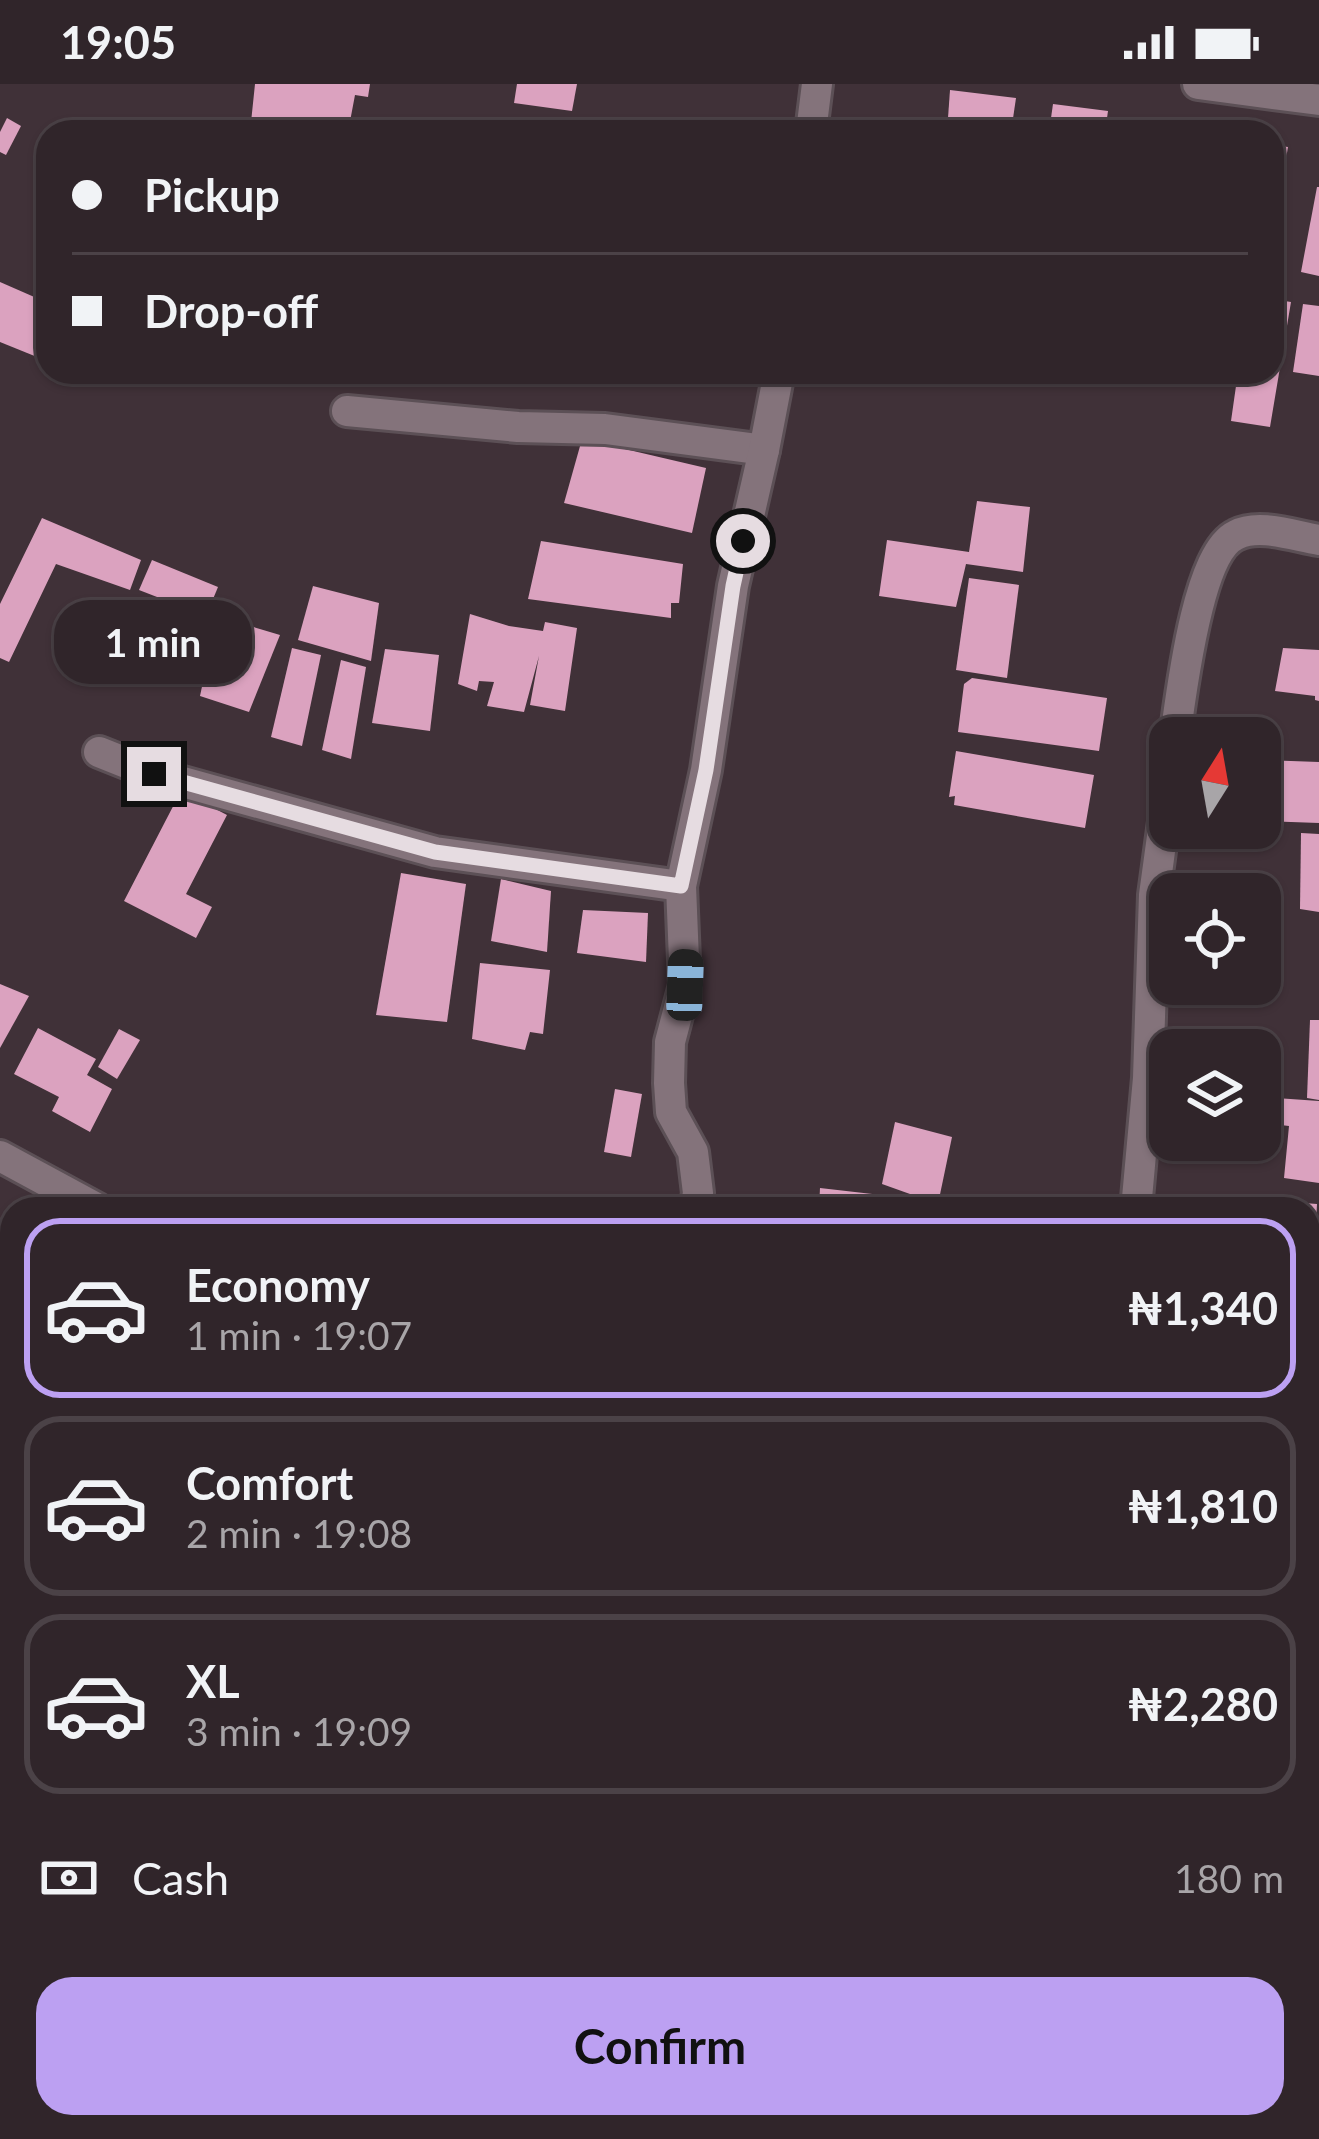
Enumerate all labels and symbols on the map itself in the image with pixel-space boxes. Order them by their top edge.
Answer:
route start [716,514,770,568]
callout: 1 min [55,600,253,684]
north arrow [1149,717,1281,849]
route end [127,747,181,801]
car [666,948,704,1022]

